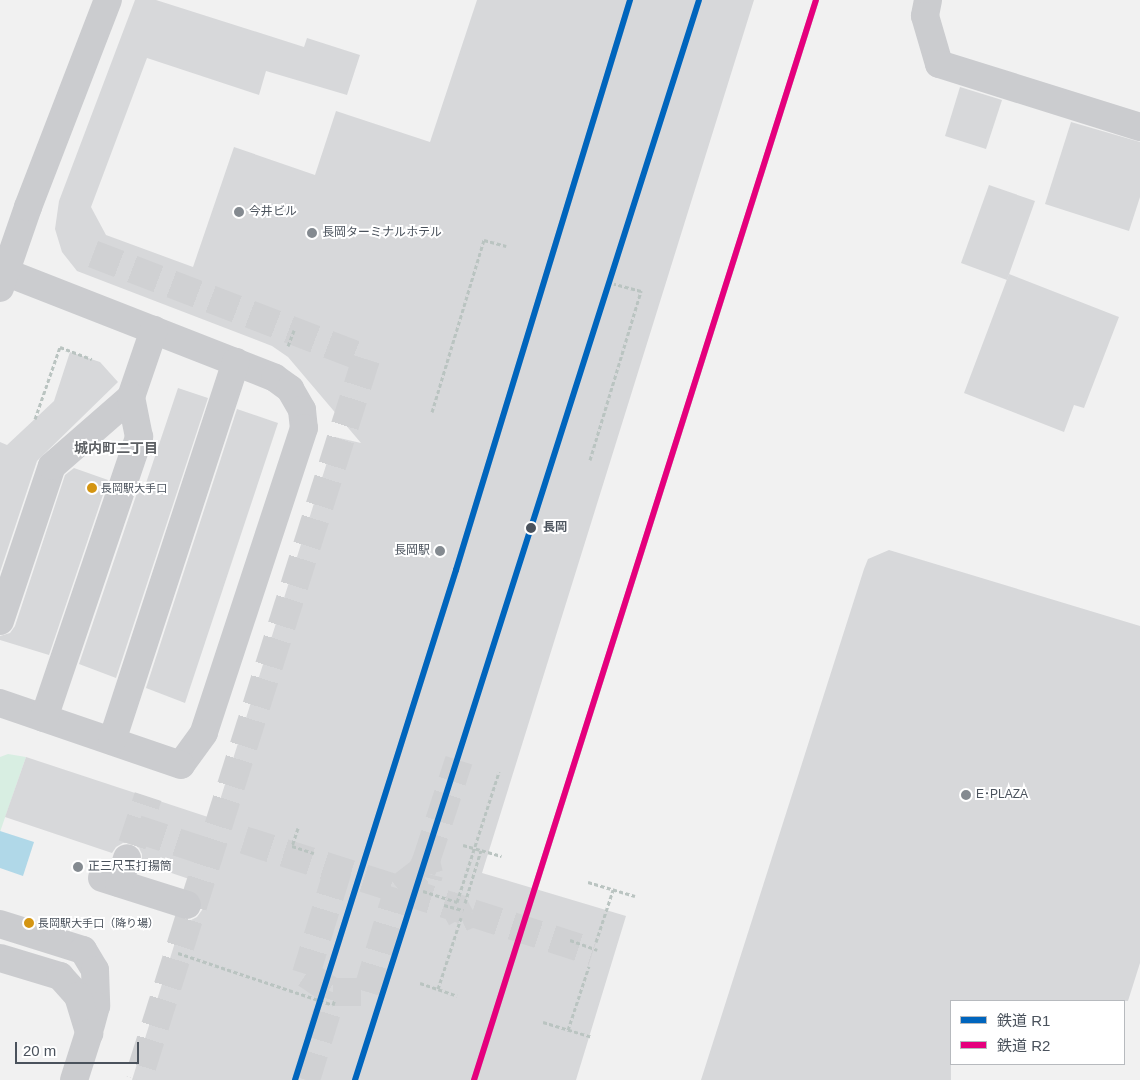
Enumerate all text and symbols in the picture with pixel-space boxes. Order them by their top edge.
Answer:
place label: 今井ビル [249,205,297,219]
marker: 今井ビル [233,206,245,218]
place label: 長岡ターミナルホテル [322,226,442,240]
marker: 長岡ターミナルホテル [306,227,318,239]
district label: 城内町二丁目 [74,440,158,456]
place label: 長岡駅大手口 [101,481,167,495]
marker: 長岡駅大手口 [87,483,97,493]
marker: 長岡 [523,520,539,536]
place label: 長岡 [543,521,567,535]
place label: 長岡駅 [394,544,430,558]
marker: 長岡駅 [434,545,446,557]
place label: E･PLAZA [976,788,1028,802]
marker: E･PLAZA [960,789,972,801]
place label: 正三尺玉打揚筒 [88,860,172,874]
marker: 正三尺玉打揚筒 [72,861,84,873]
place label: 長岡駅大手口（降り場） [38,916,159,930]
marker: 長岡駅大手口（降り場） [24,918,34,928]
legend [950,1000,1125,1065]
text: 鉄道 R1 [997,1012,1050,1029]
scale bar [18,1032,141,1064]
text: 鉄道 R2 [997,1037,1050,1054]
text: 20 m [23,1042,56,1059]

